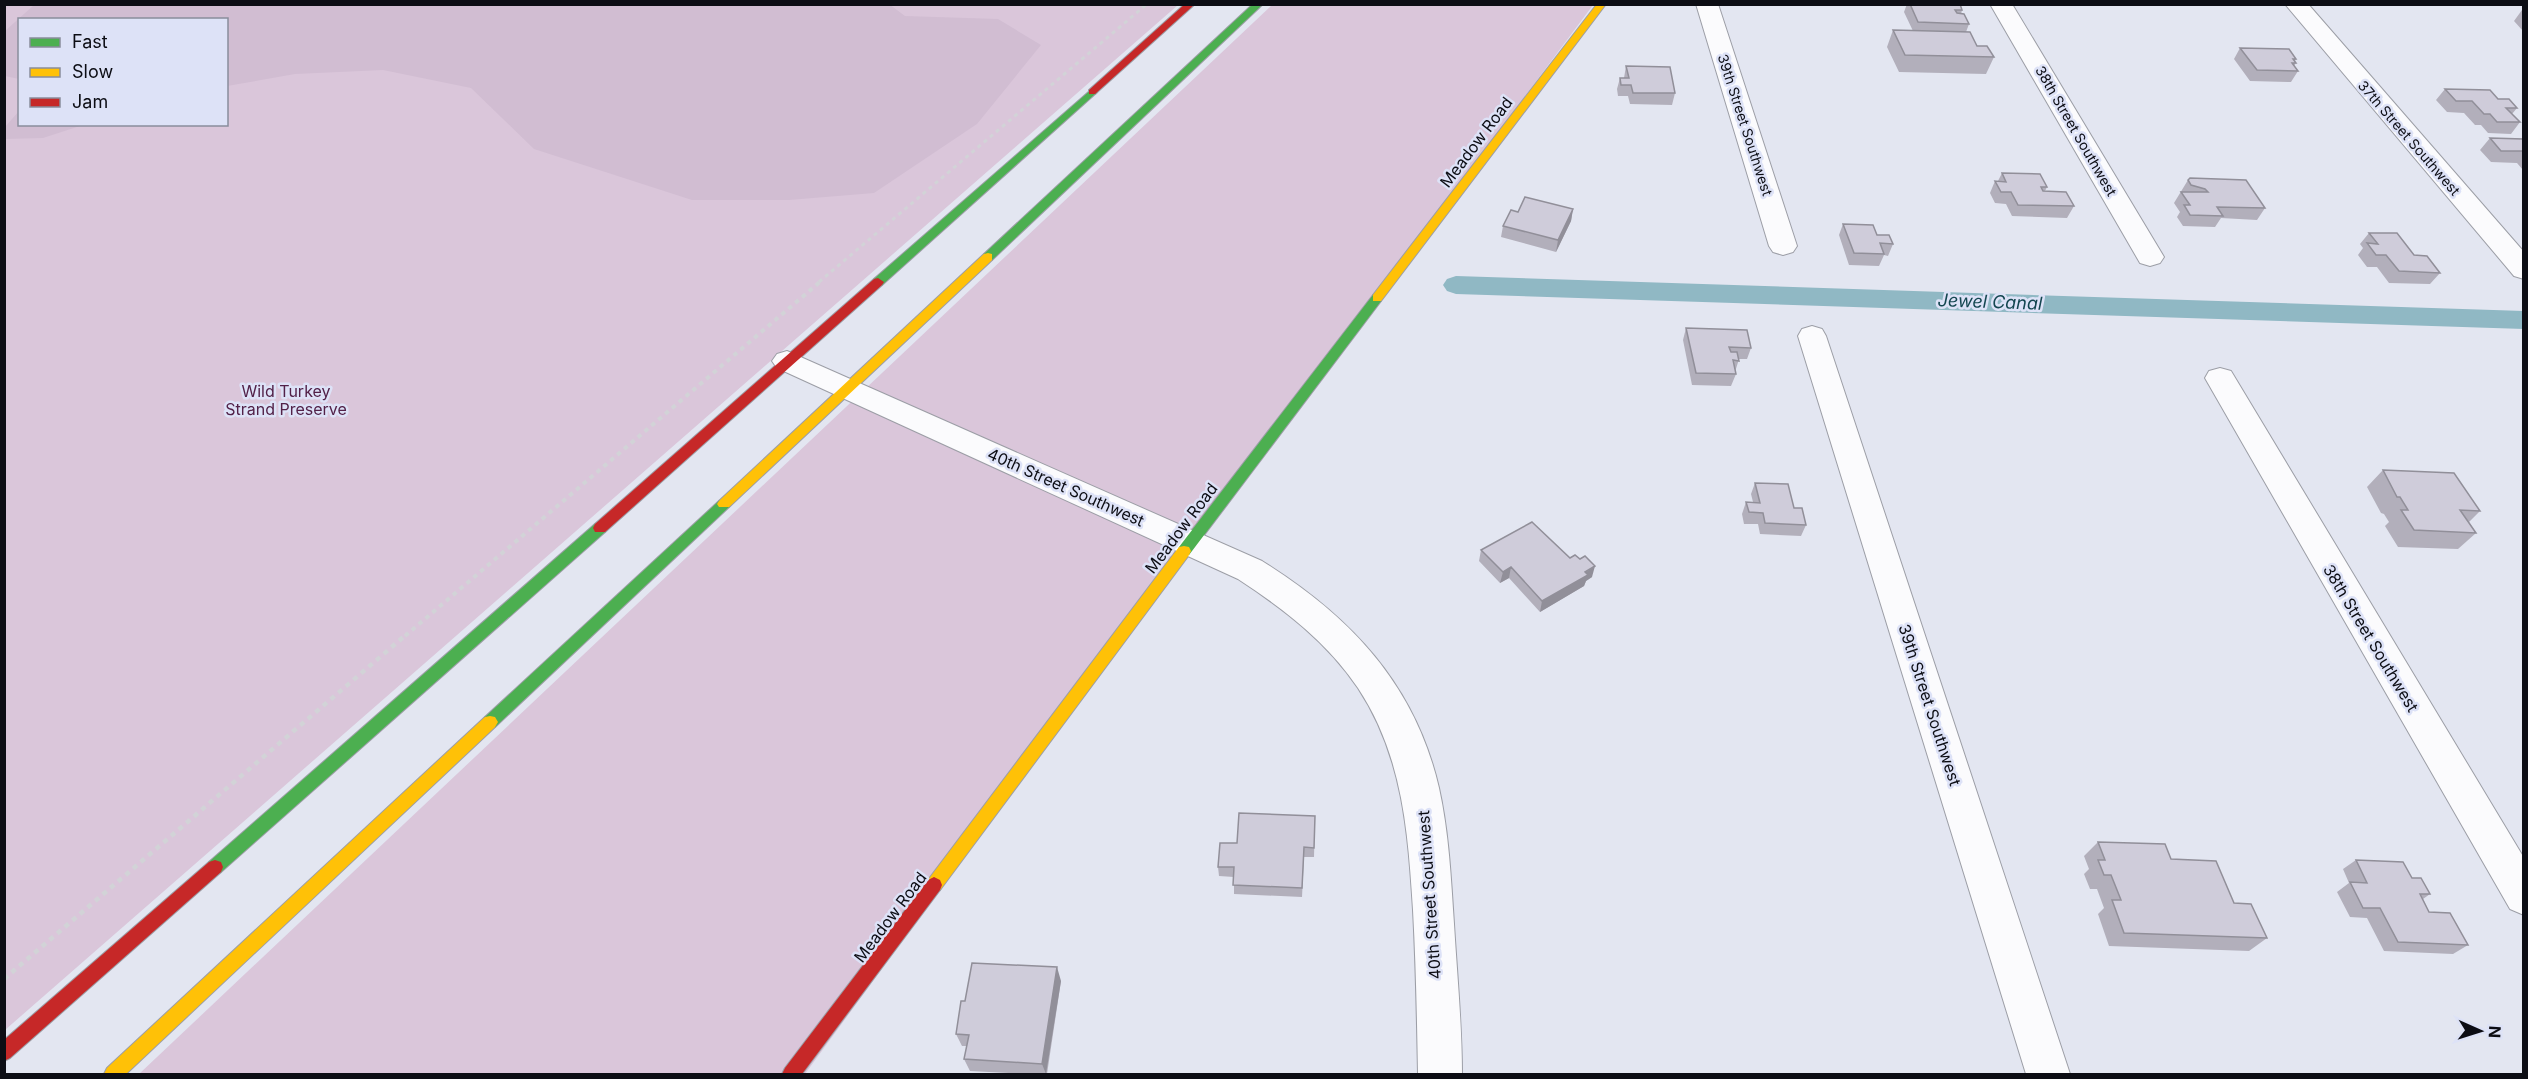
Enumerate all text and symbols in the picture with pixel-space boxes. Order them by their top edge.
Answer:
legend [18,18,228,126]
text: Fast [72,31,108,52]
street label: 39th Street Southwest [1715,52,1776,198]
text: Slow [72,61,113,82]
street label: 38th Street Southwest [2032,63,2121,199]
street label: 37th Street Southwest [2355,77,2464,199]
text: Jam [72,91,108,112]
street label: Meadow Road [1435,93,1517,191]
water label: Jewel Canal [1937,289,2043,314]
park label: Wild Turkey Strand Preserve [225,381,347,419]
street label: 40th Street Southwest [985,443,1147,531]
street label: Meadow Road [1140,479,1222,577]
street label: 38th Street Southwest [2319,561,2423,715]
street label: 39th Street Southwest [1894,622,1966,788]
street label: 40th Street Southwest [1413,810,1445,980]
street label: Meadow Road [849,868,931,966]
north arrow [2450,1001,2510,1061]
text: N [2485,1025,2505,1038]

